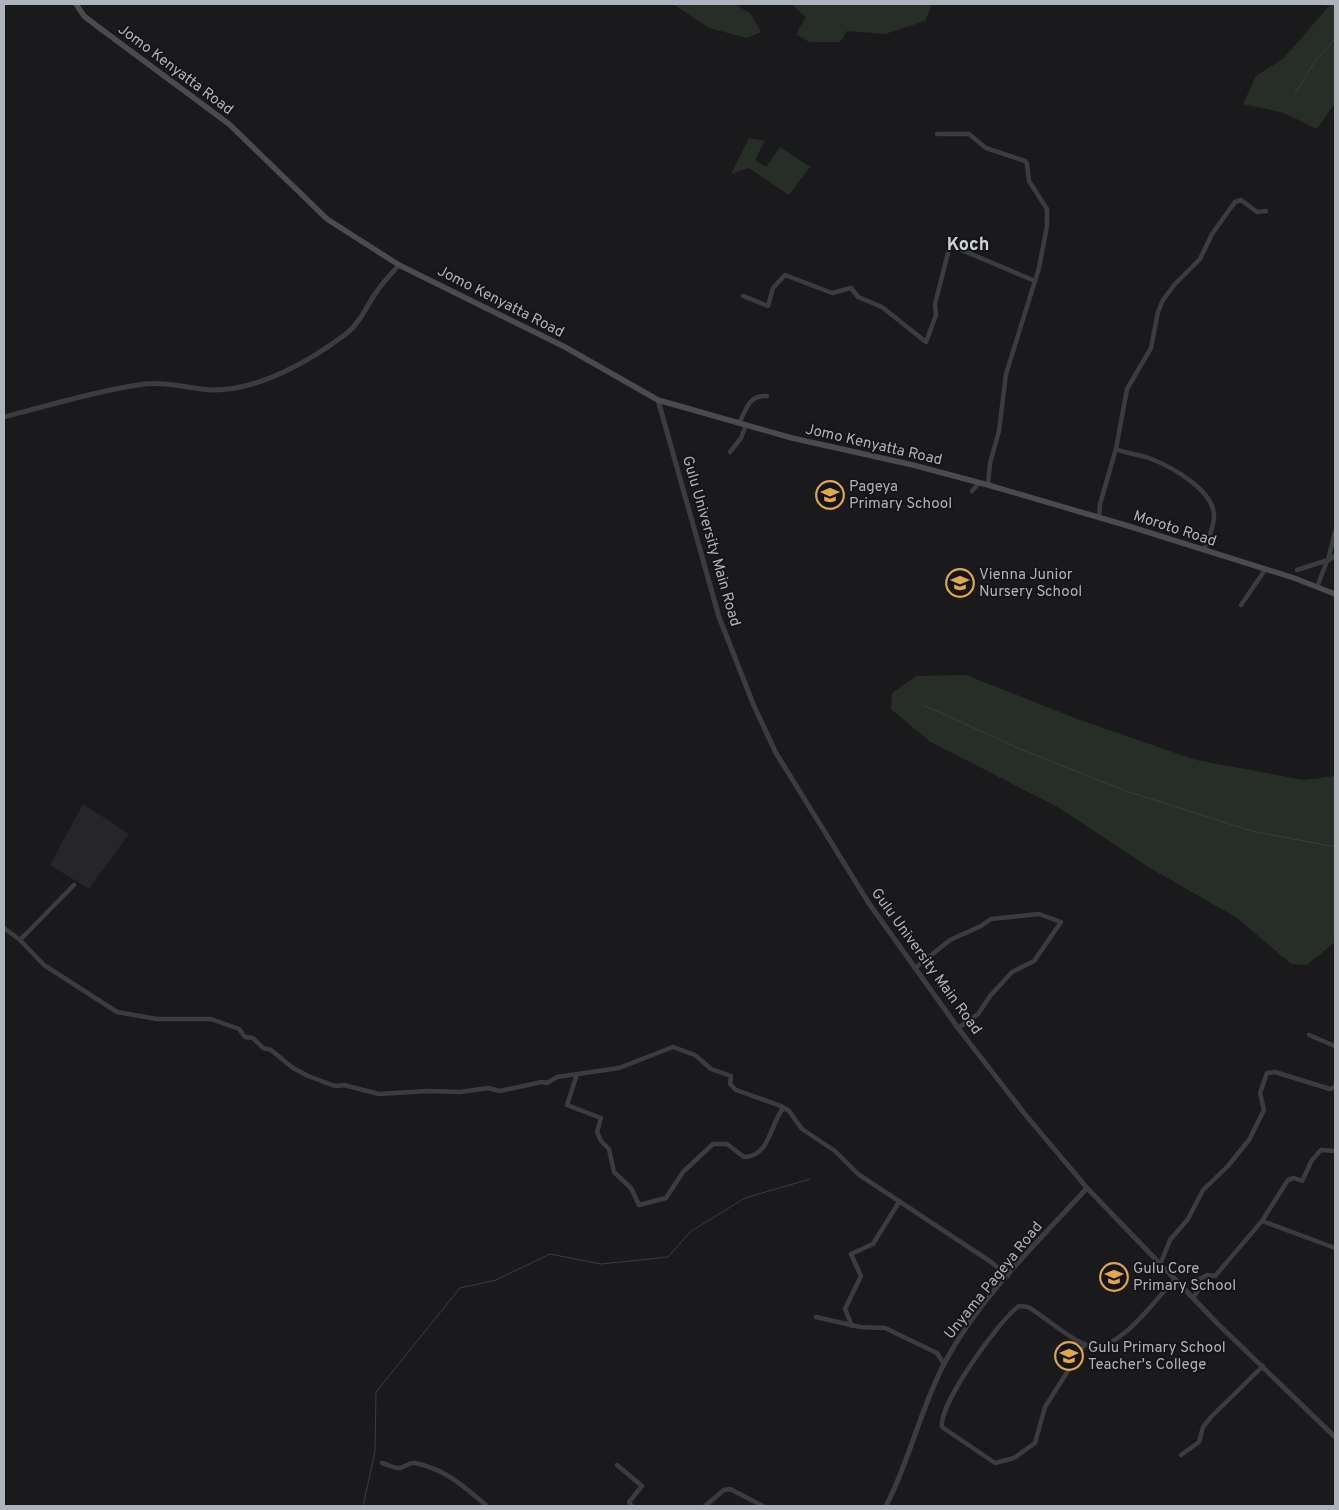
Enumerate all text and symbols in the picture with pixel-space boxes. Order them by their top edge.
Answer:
street label: Jomo Kenyatta Road [114,21,237,120]
district label: Koch [947,234,989,257]
street label: Jomo Kenyatta Road [434,262,567,343]
street label: Jomo Kenyatta Road [803,420,944,470]
street label: Gulu University Main Road [677,454,744,629]
place label: Pageya Primary School [849,478,952,514]
school or university icon: Pageya Primary School [815,480,845,510]
street label: Moroto Road [1131,507,1218,552]
place label: Vienna Junior Nursery School [979,566,1082,602]
school or university icon: Vienna Junior Nursery School [945,568,975,598]
street label: Gulu University Main Road [866,885,985,1039]
street label: Unyama Pageya Road [941,1218,1047,1344]
place label: Gulu Core Primary School [1133,1260,1236,1296]
school or university icon: Gulu Core Primary School [1099,1262,1129,1292]
place label: Gulu Primary School Teacher's College [1088,1339,1226,1375]
school or university icon: Gulu Primary School Teacher's College [1054,1341,1084,1371]

